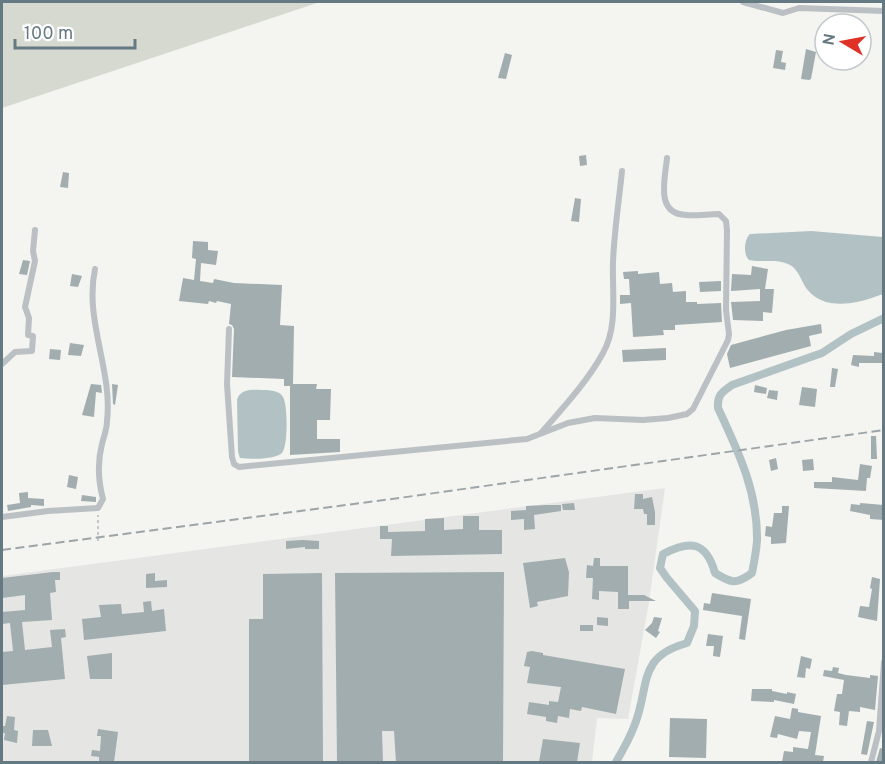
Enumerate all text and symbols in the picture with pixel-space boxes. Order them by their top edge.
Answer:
scale bar [15,12,135,50]
north arrow [813,12,873,72]
text: 100 m [24,23,73,46]
text: N [819,32,841,47]

